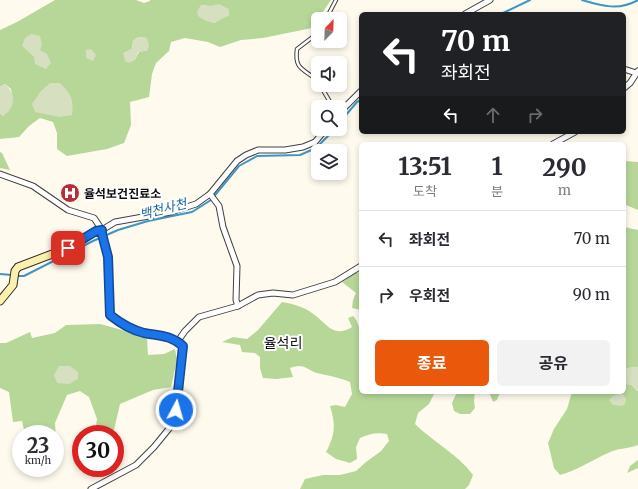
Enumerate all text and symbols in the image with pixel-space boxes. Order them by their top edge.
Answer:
north arrow [311,12,347,48]
map controls [311,12,347,180]
text: 70 m [441,23,510,59]
icon: left [375,28,427,80]
button: sound [311,56,347,92]
text: 좌회전 [441,61,491,84]
button: search [311,100,347,136]
icon: left [440,104,462,126]
icon: ahead [482,104,504,126]
icon: right [524,104,546,126]
button: layers [311,144,347,180]
text: 13:51 [398,151,452,182]
text: 1 [491,151,503,182]
text: 290 [542,152,587,183]
hospital icon: 율석보건진료소 [59,182,81,204]
text: m [558,182,571,199]
text: 도착 [413,183,437,200]
text: 분 [491,183,503,200]
place label: 율석보건진료소 [84,186,161,201]
water label: 백천사천 [138,195,189,223]
icon: left [375,228,397,250]
text: 70 m [574,229,610,248]
text: 좌회전 [409,230,450,249]
pin [51,231,85,265]
icon: arrive [57,237,79,259]
icon: right [375,284,397,306]
text: 90 m [573,285,610,304]
text: 우회전 [409,286,450,305]
district label: 율석리 [264,334,302,352]
button: 종료 [375,340,489,386]
button: 공유 [497,340,610,386]
position arrow [155,389,197,431]
speed limit sign: 30 [72,425,124,477]
text: 23 [27,433,49,458]
text: km/h [25,454,51,467]

